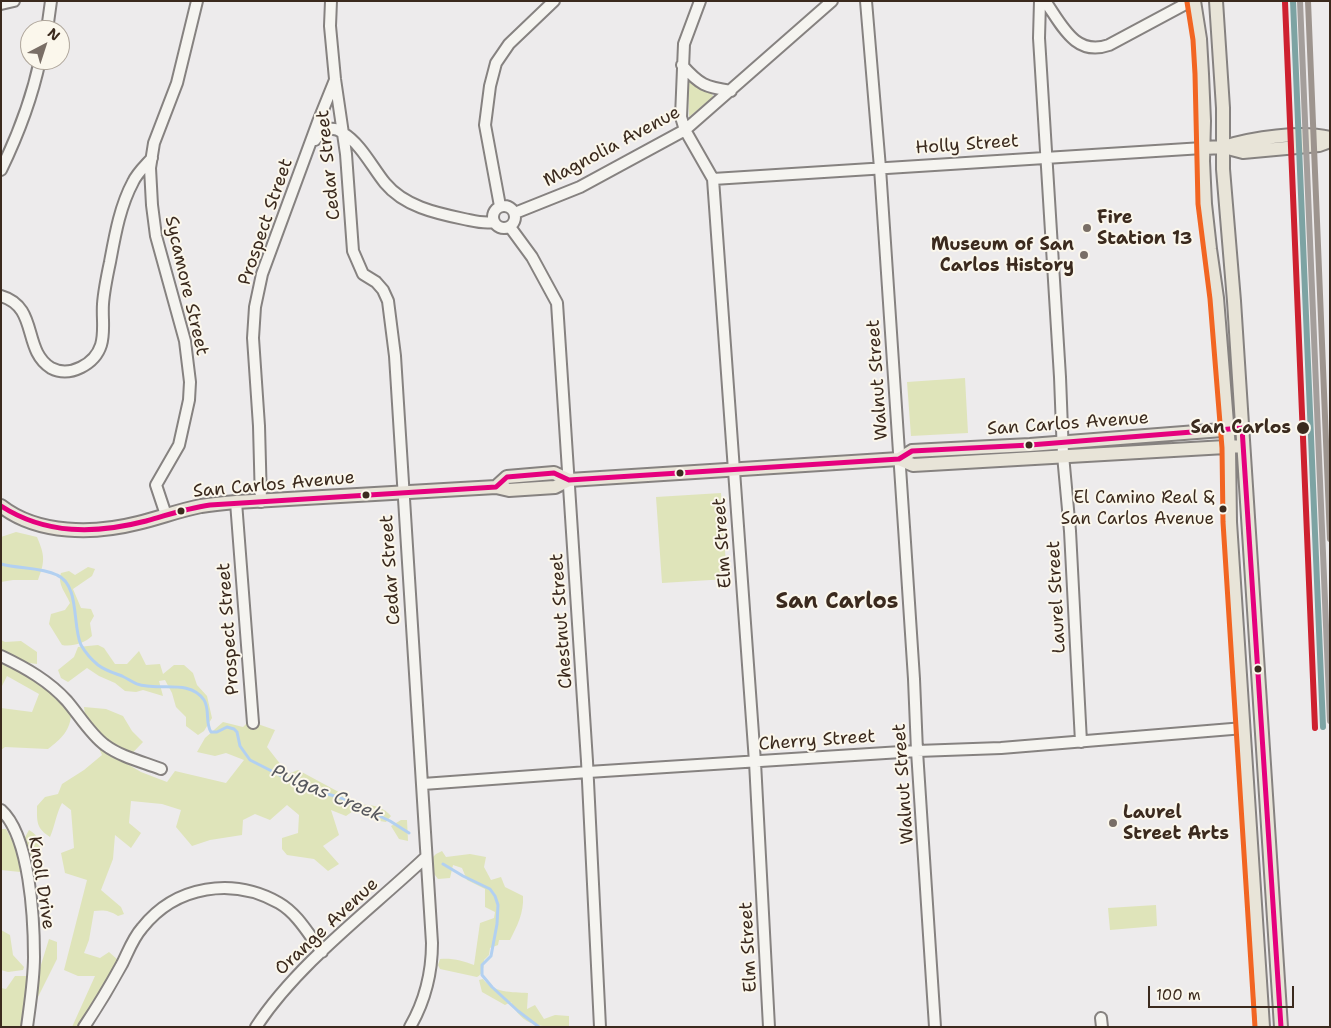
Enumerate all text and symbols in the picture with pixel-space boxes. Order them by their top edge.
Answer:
north arrow [20,20,70,70]
text: N [44,24,64,45]
street label: Magnolia Avenue [540,102,684,192]
street label: Cedar Street [312,109,346,221]
street label: Holly Street [915,131,1019,159]
street label: Prospect Street [234,156,298,288]
place label: Fire Station 13 [1097,207,1192,250]
street label: Sycamore Street [159,214,213,358]
marker: Fire Station 13 [1081,222,1093,234]
place label: Museum of San Carlos History [931,234,1074,276]
marker: Museum of San Carlos History [1078,249,1090,261]
street label: Walnut Street [863,319,893,441]
street label: San Carlos Avenue [986,408,1150,440]
place label: San Carlos [1191,417,1291,439]
marker: San Carlos [1295,420,1311,436]
unlabelled marker [1024,440,1034,450]
street label: San Carlos Avenue [192,467,356,503]
unlabelled marker [675,468,685,478]
place label: El Camino Real & San Carlos Avenue [1061,489,1214,529]
unlabelled marker [361,490,371,500]
street label: Elm Street [709,497,737,589]
marker: El Camino Real & San Carlos Avenue [1218,504,1228,514]
unlabelled marker [176,506,186,516]
street label: Cedar Street [376,514,406,626]
street label: Laurel Street [1043,540,1071,654]
street label: Chestnut Street [546,552,578,690]
street label: Prospect Street [214,562,244,696]
district label: San Carlos [776,589,898,615]
unlabelled marker [1253,664,1263,674]
street label: Walnut Street [889,723,919,845]
street label: Cherry Street [758,726,876,756]
water label: Pulgas Creek [268,760,386,828]
place label: Laurel Street Arts [1123,802,1229,844]
marker: Laurel Street Arts [1107,817,1119,829]
street label: Knoll Drive [23,835,59,931]
street label: Orange Avenue [271,874,383,980]
street label: Elm Street [736,901,762,993]
scale bar [1151,976,1297,1008]
text: 100 m [1156,985,1201,1005]

